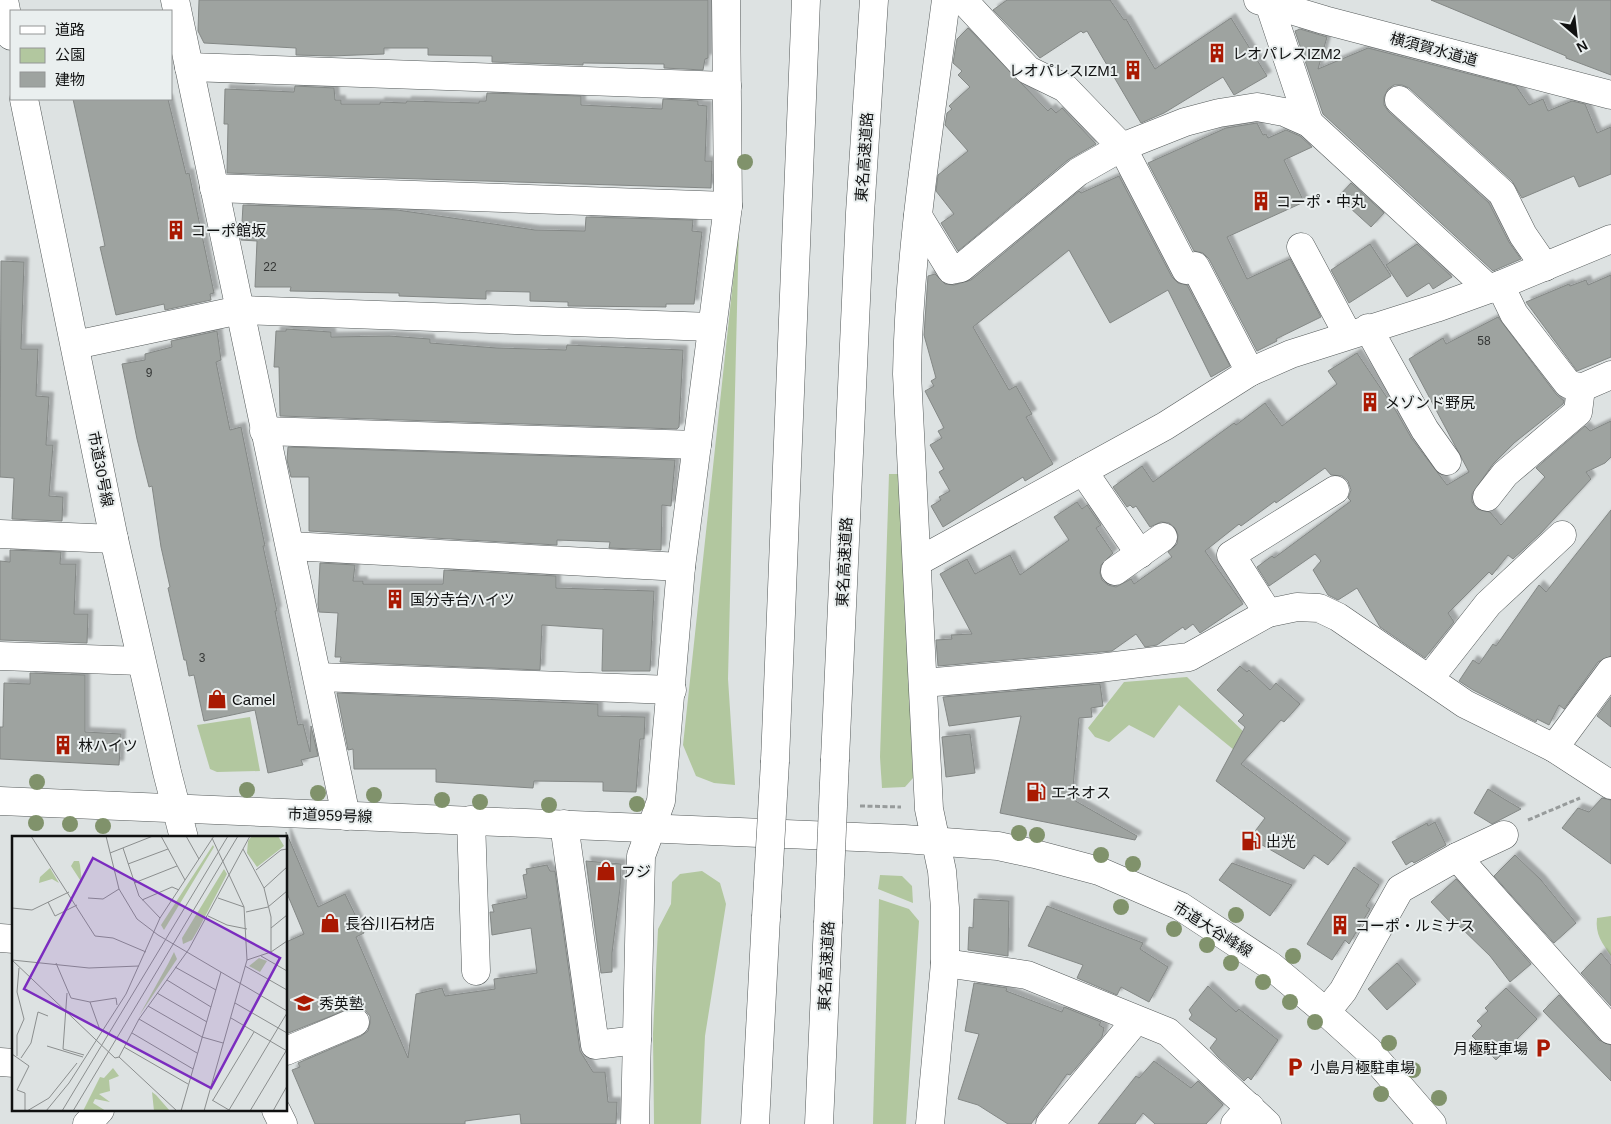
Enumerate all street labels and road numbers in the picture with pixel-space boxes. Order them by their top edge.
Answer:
street label: 横須賀水道道 [1388,29,1480,69]
street label: 東名高速道路 [852,112,876,202]
street label: 市道30号線 [85,430,117,508]
street label: 東名高速道路 [833,517,855,607]
street label: 市道959号線 [287,805,373,825]
street label: 市道大谷峰線 [1170,898,1256,960]
street label: 東名高速道路 [815,921,837,1011]

